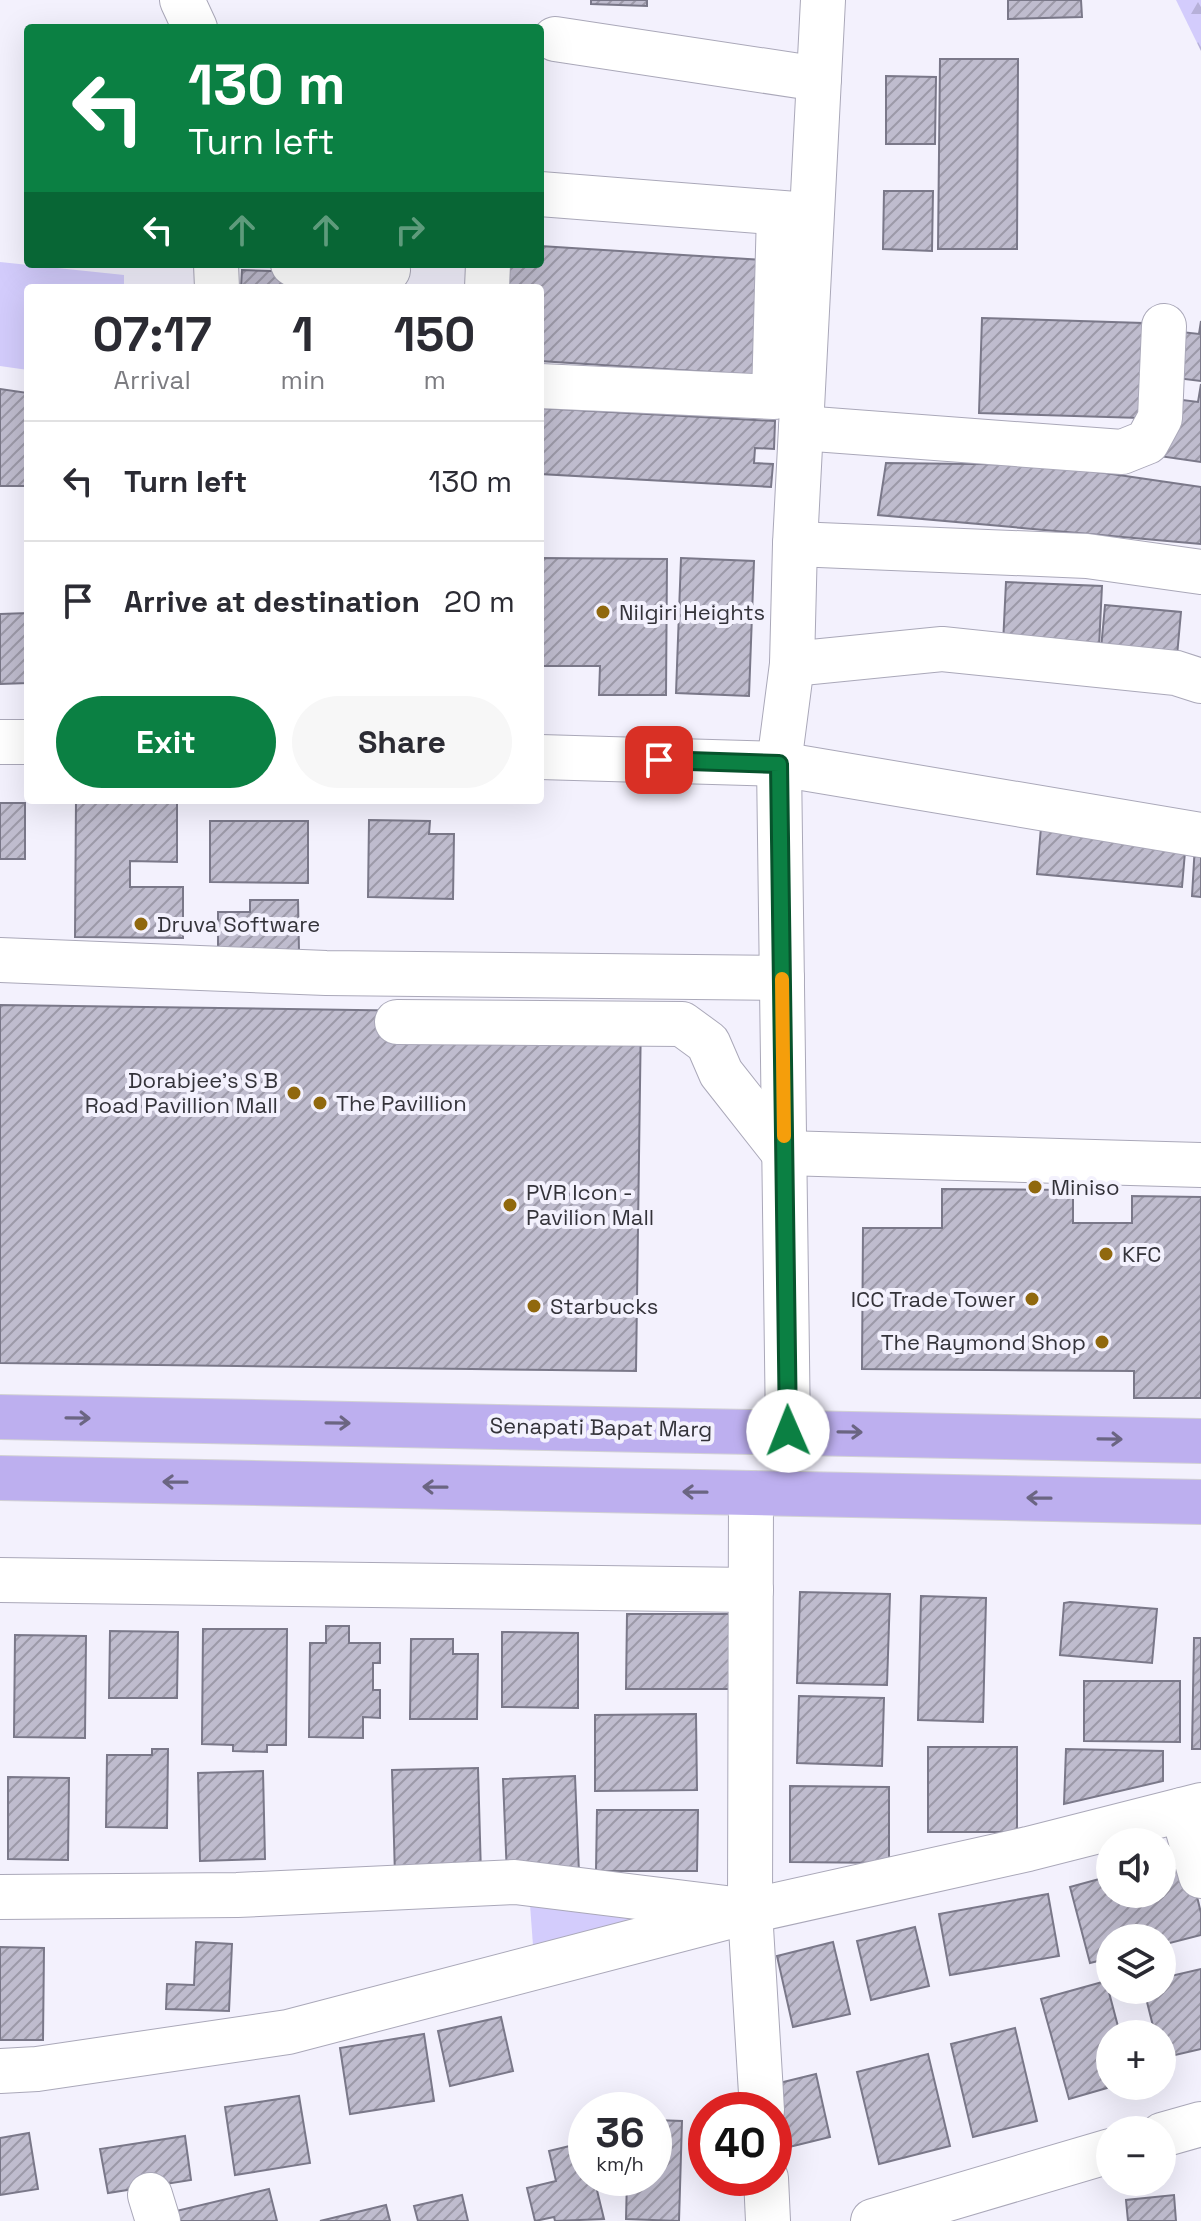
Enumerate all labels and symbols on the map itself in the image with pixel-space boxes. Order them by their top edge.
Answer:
place label: Nilgiri Heights [619,598,765,626]
marker: Nilgiri Heights [594,603,612,621]
pin [625,726,693,794]
place label: Druva Software [157,910,320,938]
marker: Druva Software [132,915,150,933]
place label: Dorabjee's S B Road Pavillion Mall [85,1066,278,1119]
marker: Dorabjee's S B Road Pavillion Mall [285,1084,303,1102]
place label: The Pavillion [336,1089,467,1117]
marker: The Pavillion [311,1094,329,1112]
place label: Miniso [1051,1173,1120,1201]
place label: PVR Icon - Pavilion Mall [526,1178,654,1231]
marker: Miniso [1026,1178,1044,1196]
marker: PVR Icon - Pavilion Mall [501,1196,519,1214]
place label: KFC [1122,1240,1161,1268]
marker: KFC [1097,1245,1115,1263]
place label: ICC Trade Tower [851,1285,1016,1313]
marker: ICC Trade Tower [1023,1290,1041,1308]
place label: Starbucks [550,1292,658,1320]
marker: Starbucks [525,1297,543,1315]
place label: The Raymond Shop [881,1328,1086,1356]
marker: The Raymond Shop [1093,1333,1111,1351]
position arrow [746,1389,830,1473]
one-way arrow [64,1410,91,1426]
street label: Senapati Bapat Marg [489,1411,713,1443]
one-way arrow [324,1415,351,1430]
one-way arrow [836,1425,863,1440]
one-way arrow [1096,1431,1123,1446]
one-way arrow [162,1474,189,1489]
one-way arrow [422,1479,449,1494]
one-way arrow [682,1484,709,1500]
one-way arrow [1026,1491,1053,1506]
speed limit sign: 40 [688,2092,792,2196]

